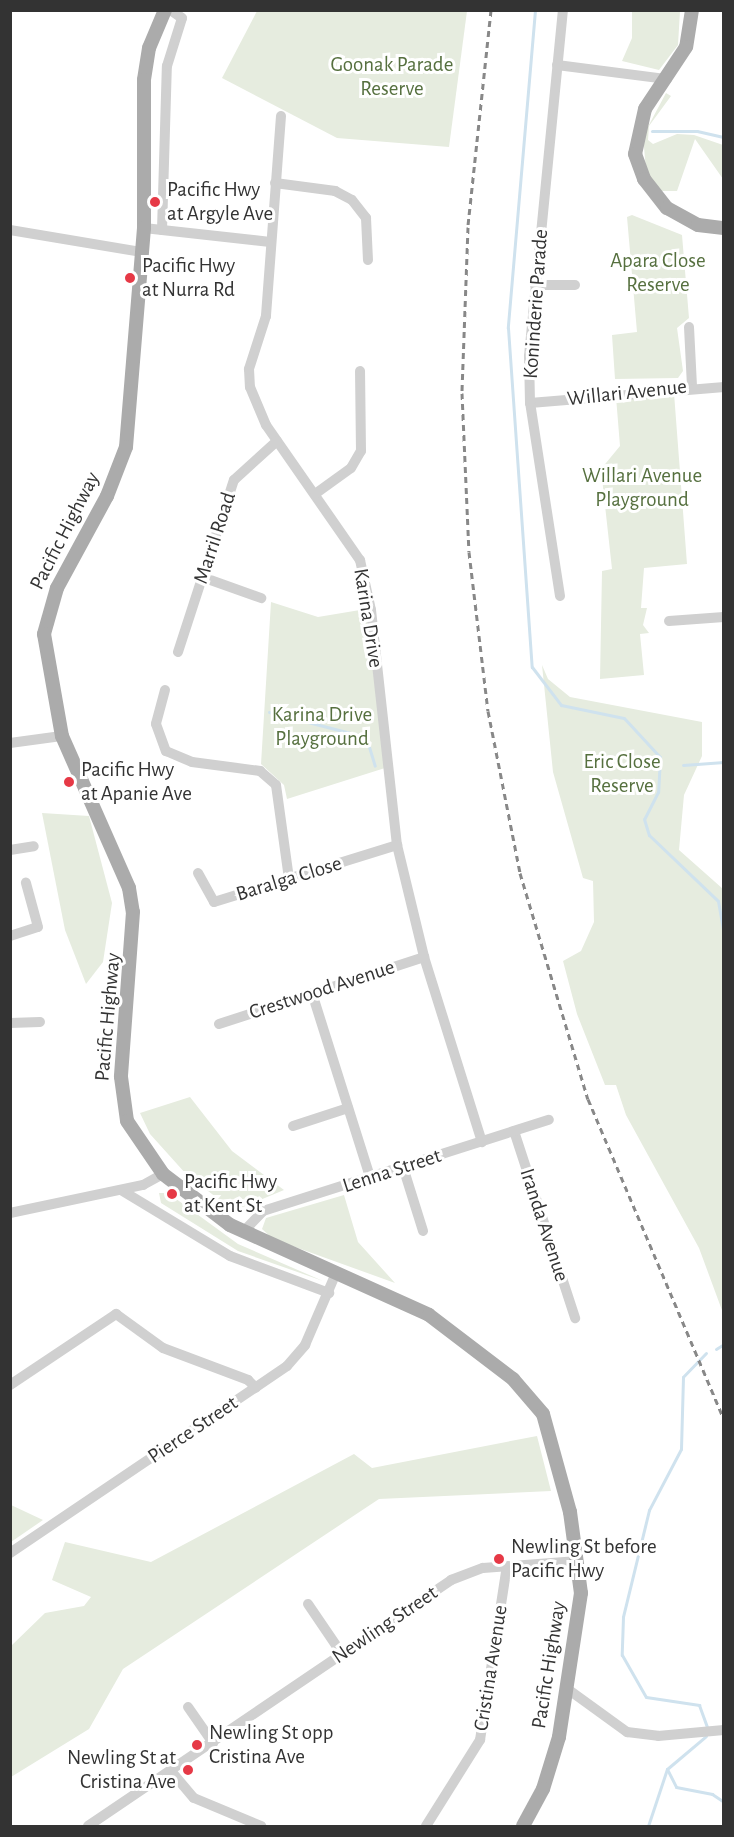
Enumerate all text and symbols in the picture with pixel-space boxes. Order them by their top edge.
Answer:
park label: Goonak Parade Reserve [331,52,453,102]
place label: Pacific Hwy at Argyle Ave [167,177,273,227]
marker: Pacific Hwy at Argyle Ave [148,195,162,209]
street label: Koninderie Parade [518,228,554,380]
park label: Apara Close Reserve [610,248,706,298]
place label: Pacific Hwy at Nurra Rd [142,253,235,303]
marker: Pacific Hwy at Nurra Rd [123,271,137,285]
street label: Willari Avenue [566,374,688,412]
park label: Willari Avenue Playground [582,463,702,513]
street label: Pacific Highway [25,468,105,594]
street label: Marril Road [188,489,242,587]
street label: Karina Drive [348,566,388,670]
park label: Karina Drive Playground [272,702,372,752]
park label: Eric Close Reserve [583,749,661,799]
place label: Pacific Hwy at Apanie Ave [81,757,192,807]
marker: Pacific Hwy at Apanie Ave [62,775,76,789]
street label: Baralga Close [233,851,345,907]
street label: Pacific Highway [90,952,126,1082]
street label: Crestwood Avenue [246,955,398,1025]
street label: Lenna Street [340,1143,444,1199]
street label: Iranda Avenue [514,1165,574,1285]
place label: Pacific Hwy at Kent St [184,1169,277,1219]
marker: Pacific Hwy at Kent St [165,1187,179,1201]
street label: Pierce Street [143,1391,243,1469]
place label: Newling St before Pacific Hwy [511,1534,657,1584]
marker: Newling St before Pacific Hwy [492,1552,506,1566]
street label: Newling Street [327,1580,443,1670]
street label: Pacific Highway [526,1599,572,1731]
street label: Cristina Avenue [469,1603,513,1733]
place label: Newling St opp Cristina Ave [209,1720,333,1770]
marker: Newling St opp Cristina Ave [190,1738,204,1752]
place label: Newling St at Cristina Ave [67,1745,176,1795]
marker: Newling St at Cristina Ave [181,1763,195,1777]

